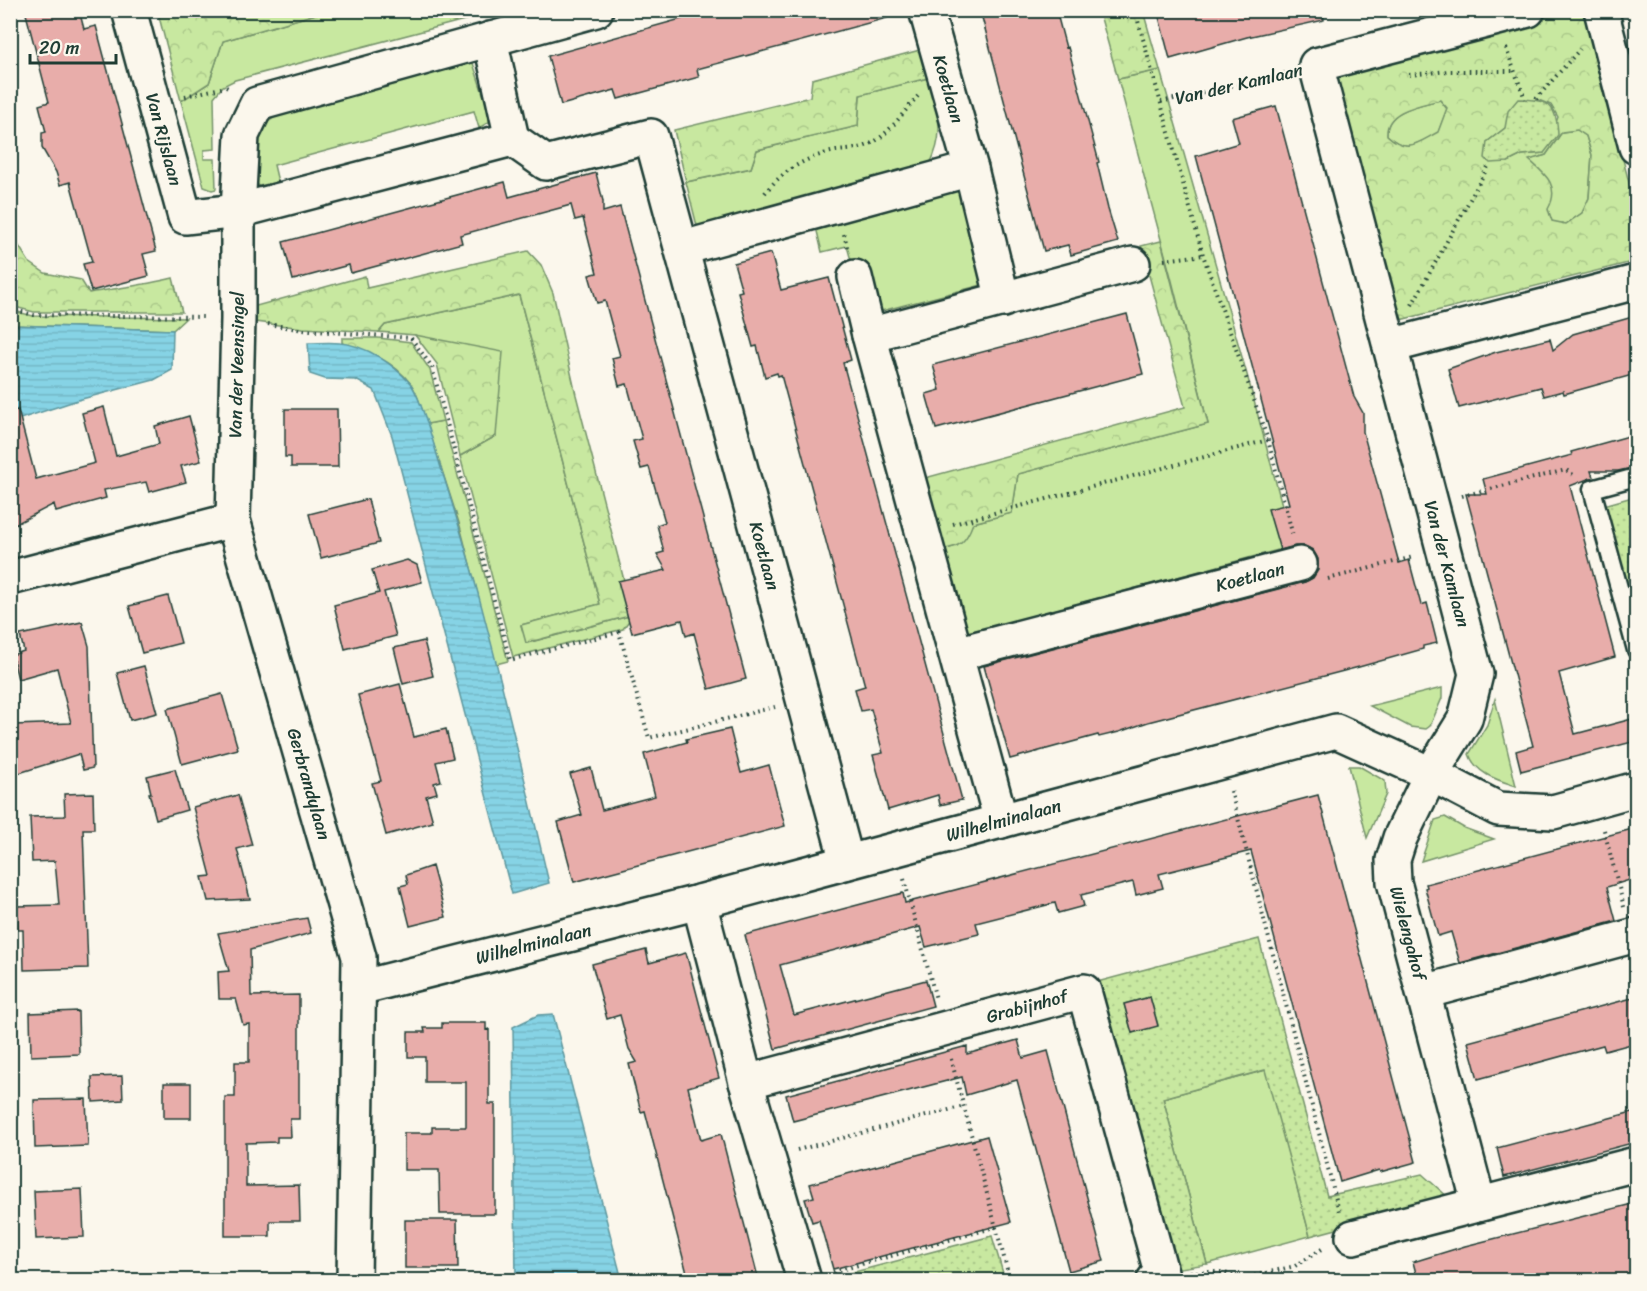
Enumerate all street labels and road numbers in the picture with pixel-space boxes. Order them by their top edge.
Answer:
street label: Koetlaan [923,51,973,127]
street label: Van der Kamlaan [1172,54,1306,114]
street label: Van Rijslaan [136,89,192,190]
street label: Van der Veensingel [219,291,254,439]
street label: Van der Kamlaan [1415,497,1479,631]
street label: Koetlaan [740,518,789,594]
street label: Koetlaan [1212,553,1288,601]
street label: Gerbrandylaan [278,724,340,844]
street label: Wilhelminalaan [942,789,1065,851]
street label: Wielengahof [1380,882,1436,986]
street label: Wilhelminalaan [472,914,595,974]
street label: Grabijnhof [983,979,1074,1033]

